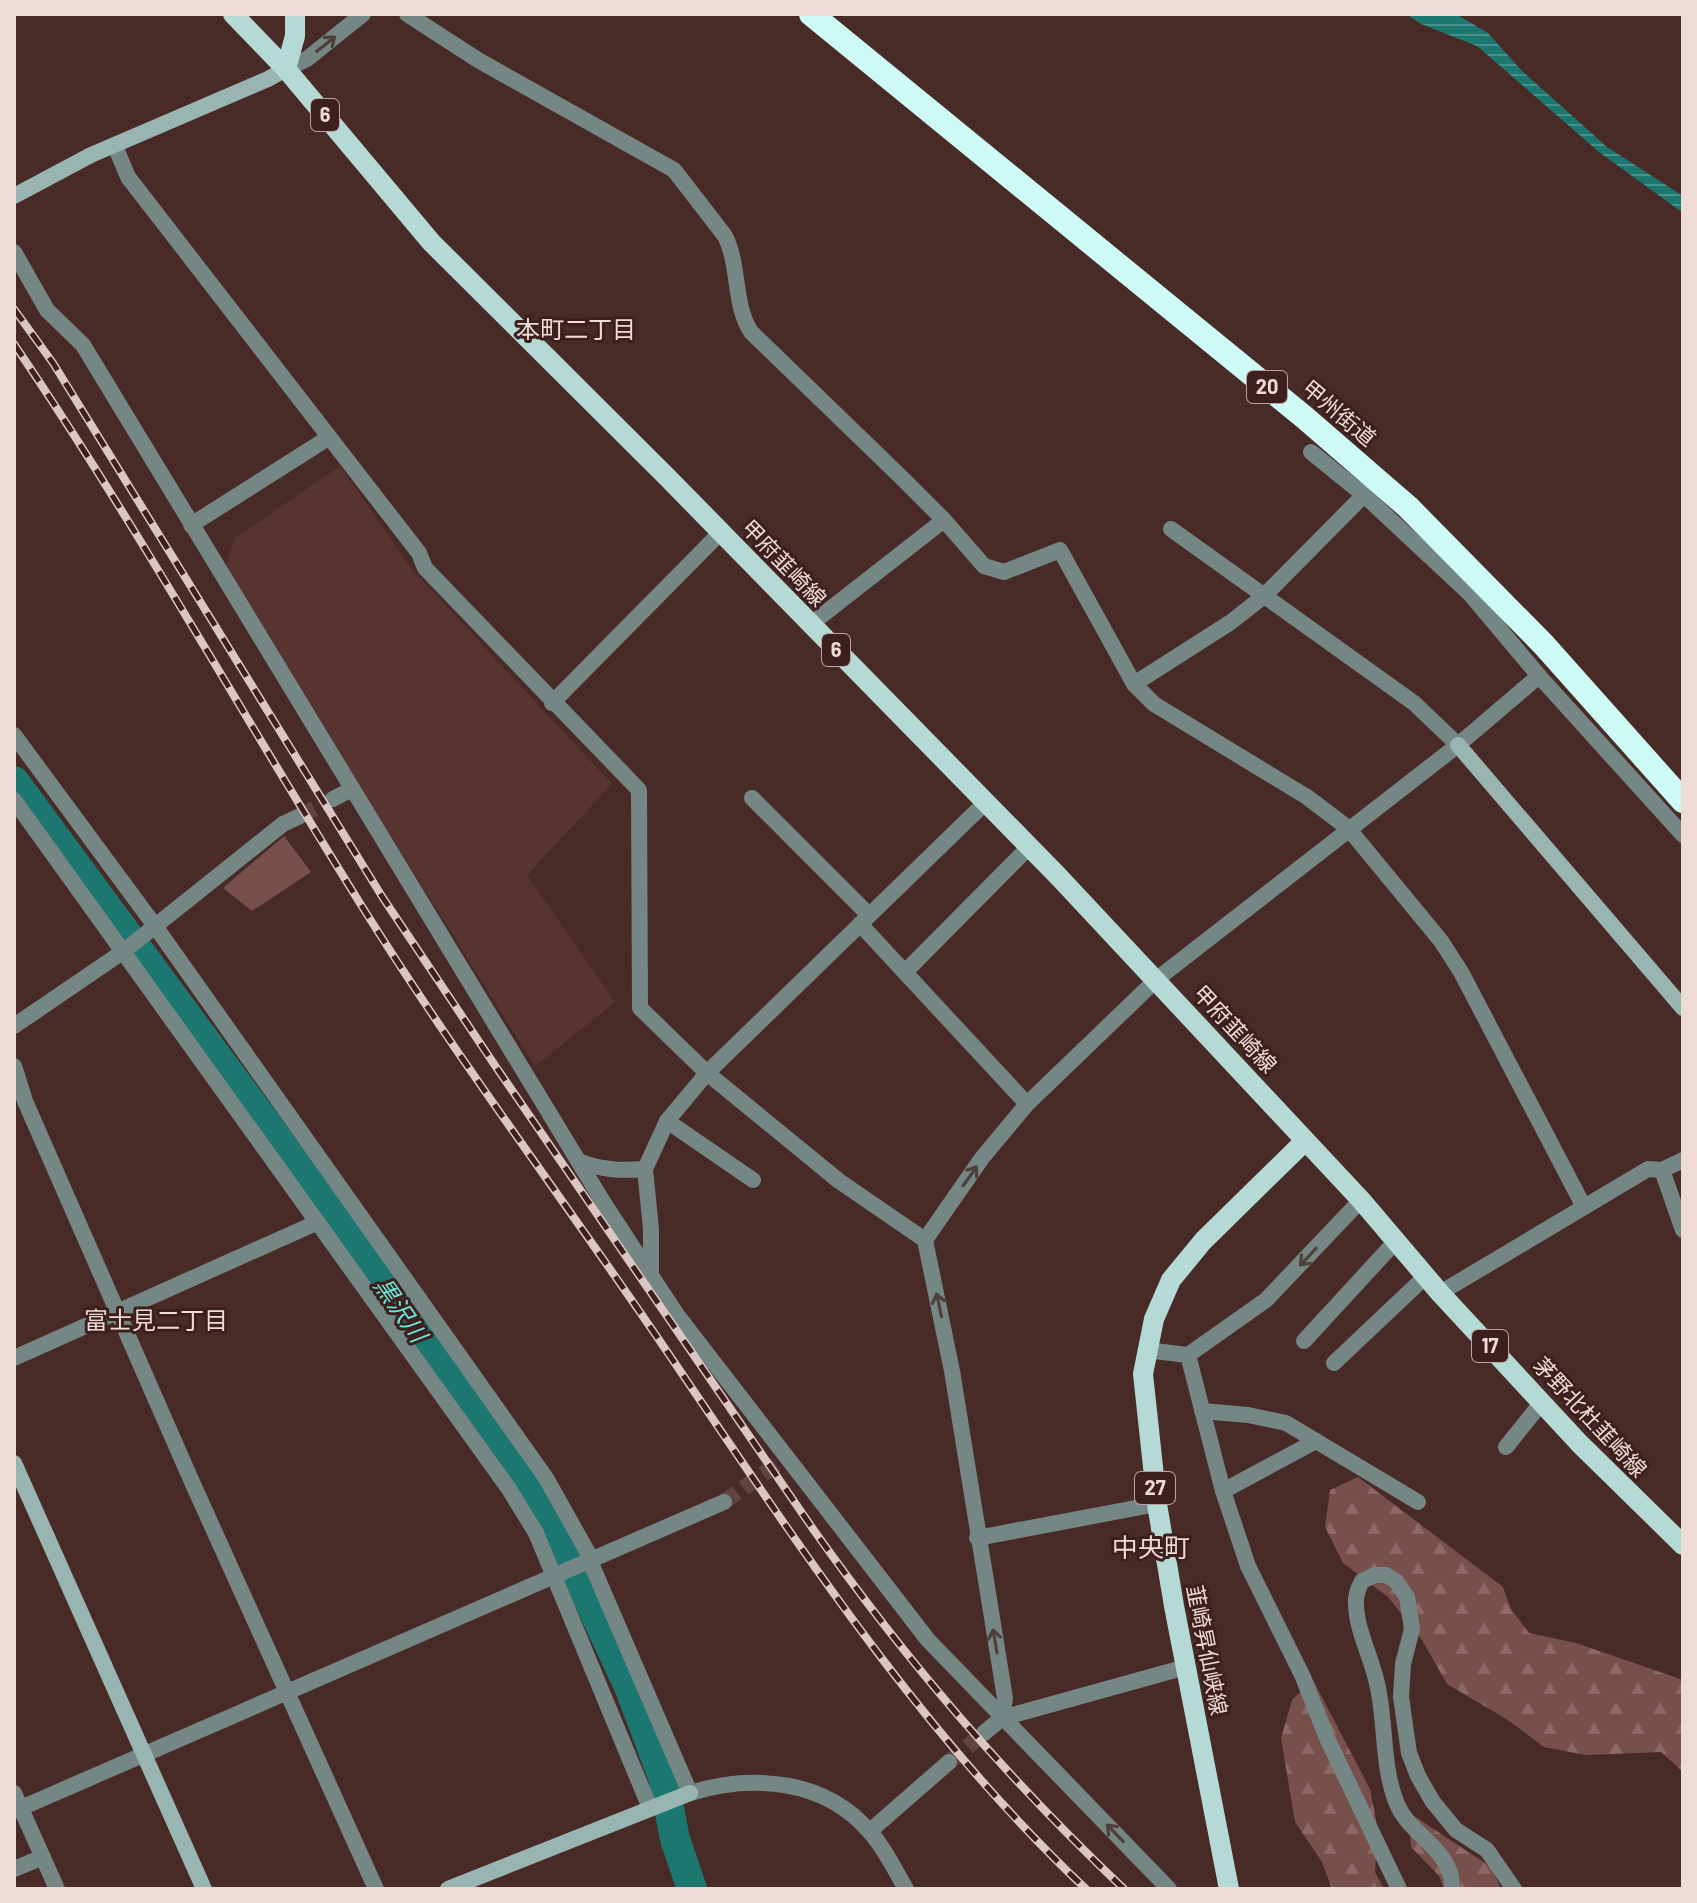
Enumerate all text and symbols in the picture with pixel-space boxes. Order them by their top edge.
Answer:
one-way arrow [315,35,336,53]
road number: 6 [311,99,339,131]
district label: 本町二丁目 [516,314,636,343]
road number: 20 [1247,371,1287,403]
street label: 甲州街道 [1298,374,1382,450]
street label: 甲府韮崎線 [737,514,832,611]
road number: 6 [822,634,850,666]
street label: 甲府韮崎線 [1189,979,1283,1077]
one-way arrow [962,1165,978,1187]
one-way arrow [1298,1247,1317,1267]
water label: 黒沢川 [369,1271,435,1349]
one-way arrow [930,1293,945,1318]
district label: 富士見二丁目 [84,1305,228,1334]
road number: 17 [1472,1330,1508,1362]
street label: 茅野北杜韮崎線 [1529,1351,1653,1482]
road number: 27 [1135,1472,1175,1504]
district label: 中央町 [1112,1531,1190,1562]
street label: 韮崎昇仙峡線 [1183,1583,1233,1717]
one-way arrow [986,1629,1001,1654]
one-way arrow [1105,1823,1124,1843]

